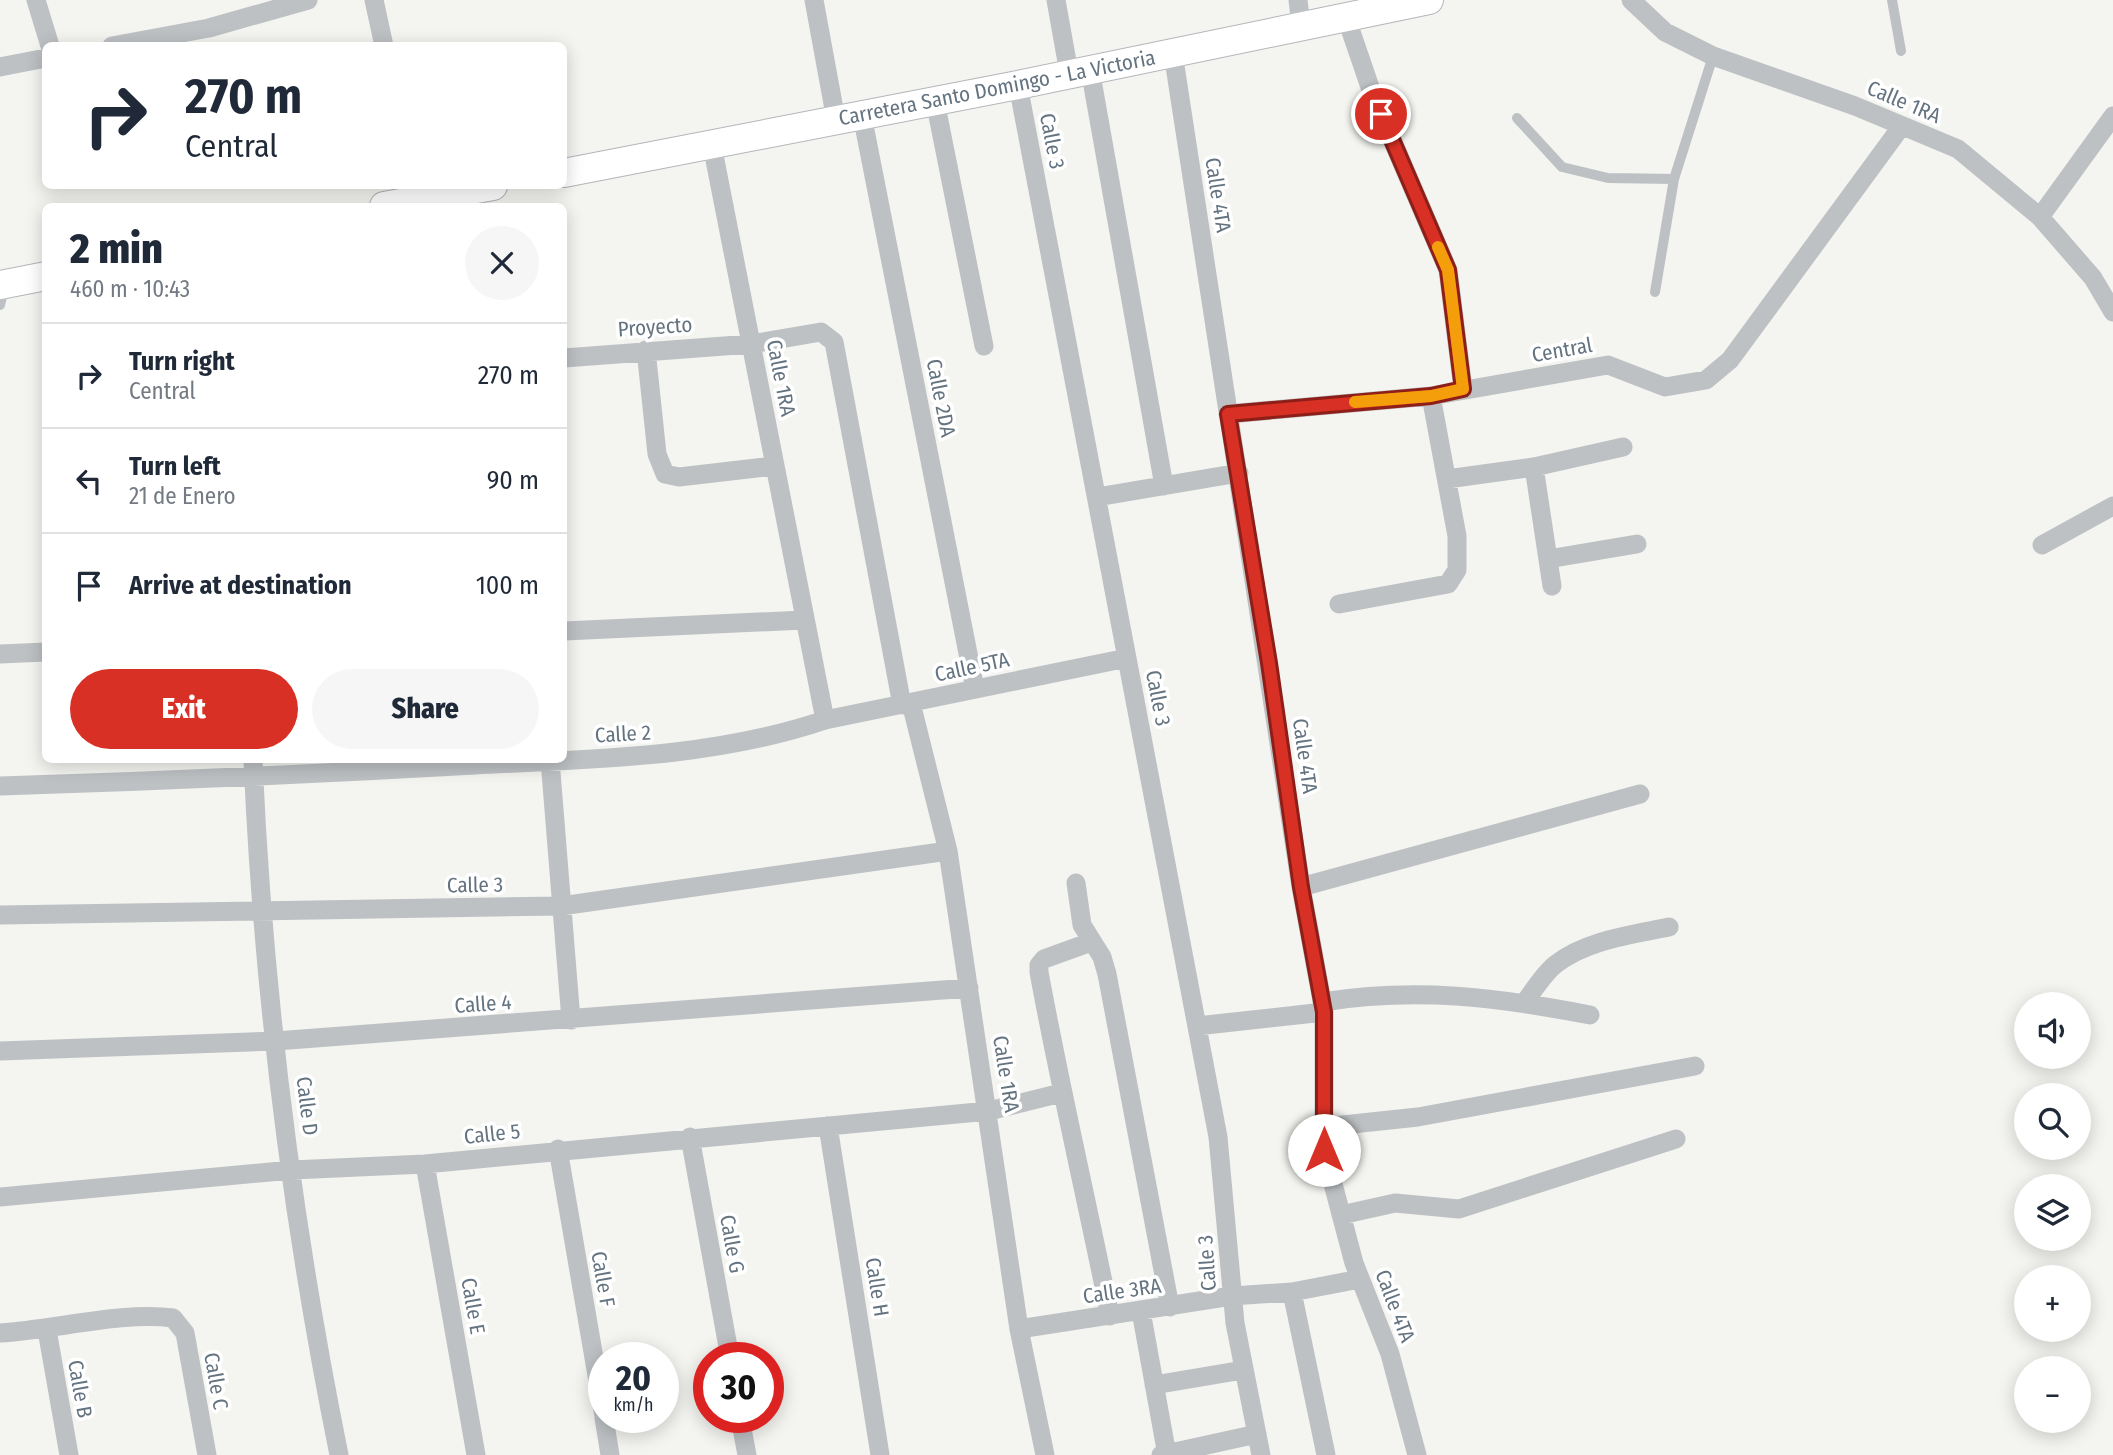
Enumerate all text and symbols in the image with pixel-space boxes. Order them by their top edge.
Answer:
street label: Carretera Santo Domingo - La Victoria [836,45,1158,131]
text: 270 m [185,67,302,126]
icon: right [70,70,161,161]
street label: Calle 1RA [1863,75,1945,129]
pin [1351,84,1411,144]
icon: arrive [1362,95,1400,133]
street label: Calle 3 [1034,111,1070,171]
text: Central [185,127,278,165]
street label: Calle 4TA [1199,156,1237,234]
text: 2 min [70,224,163,274]
button: close [465,226,539,300]
text: 460 m · 10:43 [70,275,190,303]
street label: Proyecto [617,311,693,343]
street label: Central [1530,332,1595,368]
street label: Calle 1RA [761,337,801,419]
text: Turn right [129,346,235,377]
icon: right [70,357,108,395]
street label: Calle 2DA [921,357,961,439]
text: 270 m [478,360,539,391]
text: Central [129,377,196,405]
text: Turn left [129,451,221,482]
icon: left [70,462,108,500]
text: 90 m [487,465,539,496]
text: 21 de Enero [129,482,236,510]
icon: arrive [70,567,108,605]
text: Arrive at destination [129,570,352,601]
text: 100 m [476,570,539,601]
street label: Calle 5TA [932,646,1012,688]
street label: Calle 3 [1140,668,1176,728]
button: Exit [70,669,298,749]
button: Share [312,669,539,749]
street label: Calle 4TA [1287,717,1323,795]
street label: Calle 2 [594,720,652,748]
street label: Calle 3 [447,872,503,898]
street label: Calle 4 [454,989,512,1019]
map controls [2014,992,2091,1433]
button: sound [2014,992,2091,1069]
street label: Calle 1RA [987,1034,1025,1114]
street label: Calle D [290,1075,324,1137]
button: search [2014,1083,2091,1160]
position arrow [1287,1113,1361,1187]
street label: Calle 5 [463,1118,521,1150]
button: layers [2014,1174,2091,1251]
street label: Calle G [714,1213,750,1275]
street label: Calle 3 [1192,1234,1222,1292]
street label: Calle F [585,1249,621,1309]
street label: Calle H [860,1256,894,1318]
button: + [2014,1265,2091,1342]
street label: Calle 4TA [1369,1266,1421,1346]
street label: Calle 3RA [1081,1273,1163,1309]
street label: Calle E [455,1276,491,1336]
speed limit sign: 30 [693,1342,784,1433]
street label: Calle C [198,1350,234,1412]
button: − [2014,1356,2091,1433]
text: 20 [616,1357,651,1399]
street label: Calle B [62,1358,98,1420]
text: km/h [613,1394,654,1416]

